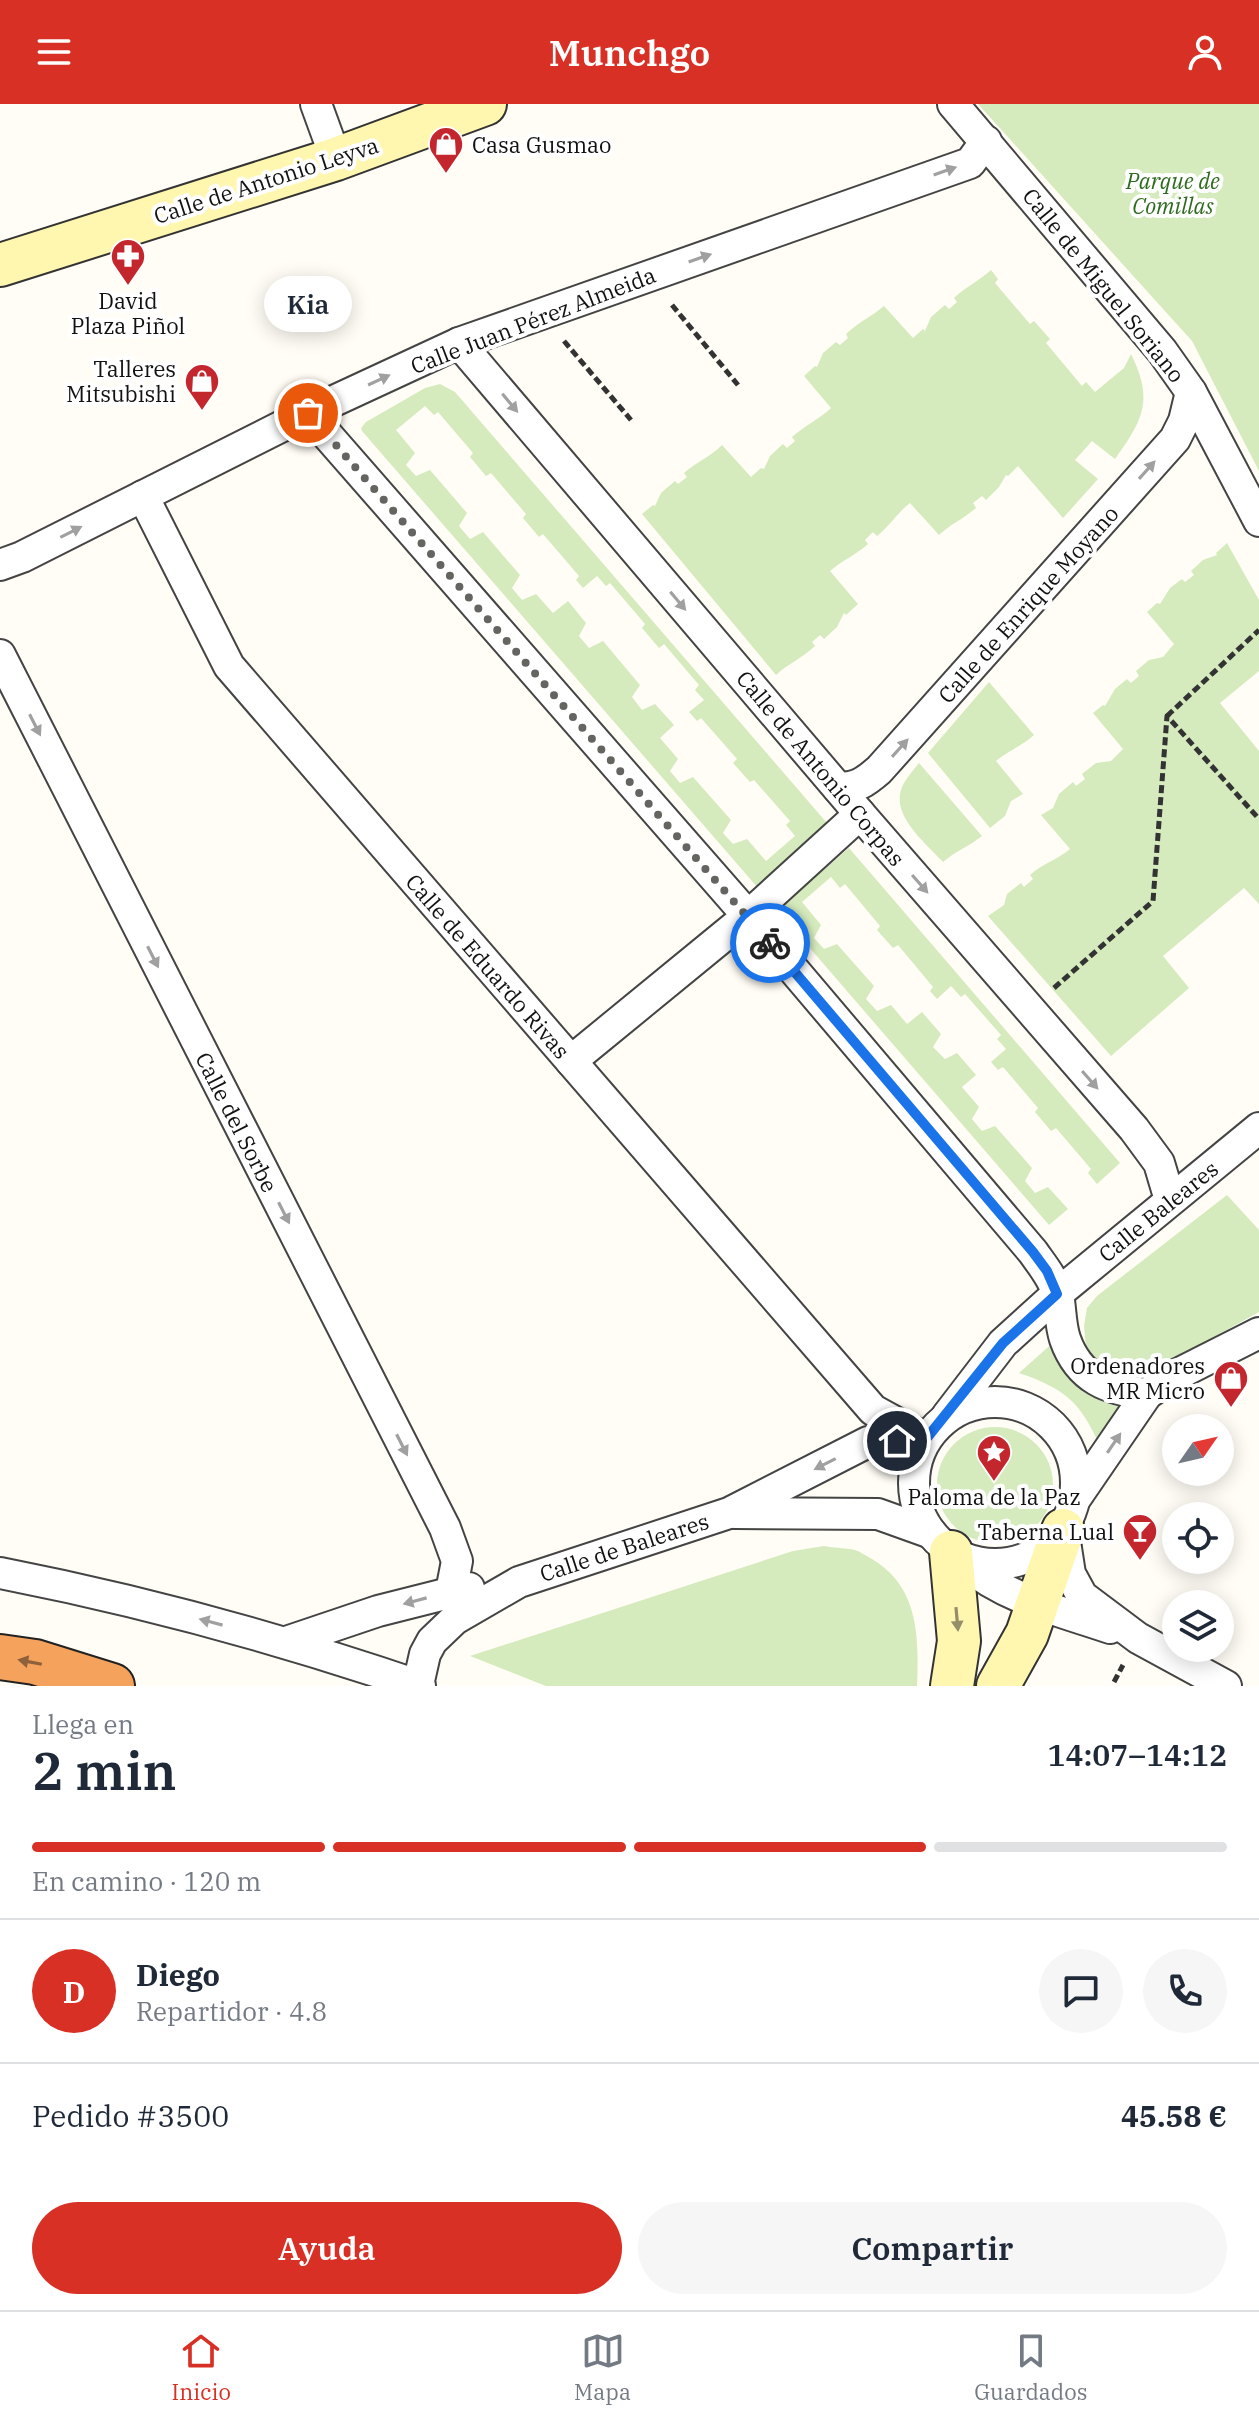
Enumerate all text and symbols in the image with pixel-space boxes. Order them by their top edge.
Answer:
text: Munchgo [549,29,710,76]
icon: menu [32,30,76,74]
icon: person [1183,30,1227,74]
shop icon: Casa Gusmao [427,125,465,175]
street label: Calle de Antonio Leyva [150,130,382,230]
place label: Casa Gusmao [472,130,612,159]
one-way arrow [934,164,958,177]
park label: Parque de Comillas [1125,166,1220,220]
street label: Calle de Miguel Soriano [1017,182,1191,388]
pharmacy icon: David Plaza Piñol [109,237,147,287]
one-way arrow [689,251,713,263]
street label: Calle Juan Pérez Almeida [406,260,660,380]
callout: Kia [264,277,352,333]
place label: David Plaza Piñol [71,286,185,340]
text: Kia [287,287,329,321]
place label: Talleres Mitsubishi [66,354,176,408]
shop icon: Talleres Mitsubishi [183,362,221,412]
one-way arrow [367,373,391,387]
pin [274,379,342,447]
icon: bag [286,391,330,435]
one-way arrow [501,393,518,413]
one-way arrow [1138,460,1156,479]
street label: Calle de Enrique Moyano [931,499,1125,709]
one-way arrow [59,526,82,539]
one-way arrow [669,591,686,611]
street label: Calle de Antonio Corpas [731,664,911,872]
one-way arrow [29,713,42,736]
one-way arrow [890,738,908,757]
street label: Calle de Eduardo Rivas [400,867,576,1065]
one-way arrow [911,873,928,893]
courier [730,903,810,983]
icon: bike [748,921,792,965]
one-way arrow [146,945,160,968]
street label: Calle del Sorbe [189,1047,285,1197]
one-way arrow [1081,1071,1099,1090]
street label: Calle Baleares [1092,1154,1224,1268]
one-way arrow [277,1202,291,1225]
place label: Ordenadores MR Micro [1070,1351,1205,1405]
shop icon: Ordenadores MR Micro [1212,1359,1250,1409]
pin [863,1407,931,1475]
north arrow [1162,1414,1234,1486]
map controls [1162,1414,1234,1662]
icon: home [875,1419,919,1463]
one-way arrow [1106,1432,1121,1453]
one-way arrow [396,1433,409,1456]
place icon: Paloma de la Paz [975,1433,1013,1483]
one-way arrow [813,1457,836,1471]
place label: Paloma de la Paz [907,1482,1081,1511]
button: locate [1162,1502,1234,1574]
street label: Calle de Baleares [536,1506,712,1588]
bar icon: Taberna Lual [1121,1512,1159,1562]
place label: Taberna Lual [978,1517,1114,1546]
button: layers [1162,1590,1234,1662]
one-way arrow [402,1596,427,1608]
one-way arrow [951,1607,964,1632]
one-way arrow [198,1616,223,1628]
one-way arrow [17,1655,42,1667]
text: Llega en [32,1707,134,1741]
text: 14:07–14:12 [1047,1735,1227,1774]
text: 2 min [32,1737,177,1804]
text: En camino · 120 m [32,1864,261,1898]
button: chat [1039,1949,1123,2033]
button: phone [1143,1949,1227,2033]
text: Diego [136,1955,220,1994]
text: D [63,1972,85,2011]
text: Repartidor · 4.8 [136,1994,327,2028]
text: Pedido #3500 [32,2096,229,2135]
text: 45.58 € [1121,2096,1227,2135]
button: Ayuda [32,2202,622,2294]
button: Compartir [638,2202,1227,2294]
tab: Inicio [172,2329,231,2406]
tab: Mapa [574,2329,631,2406]
tab: Guardados [974,2329,1087,2406]

